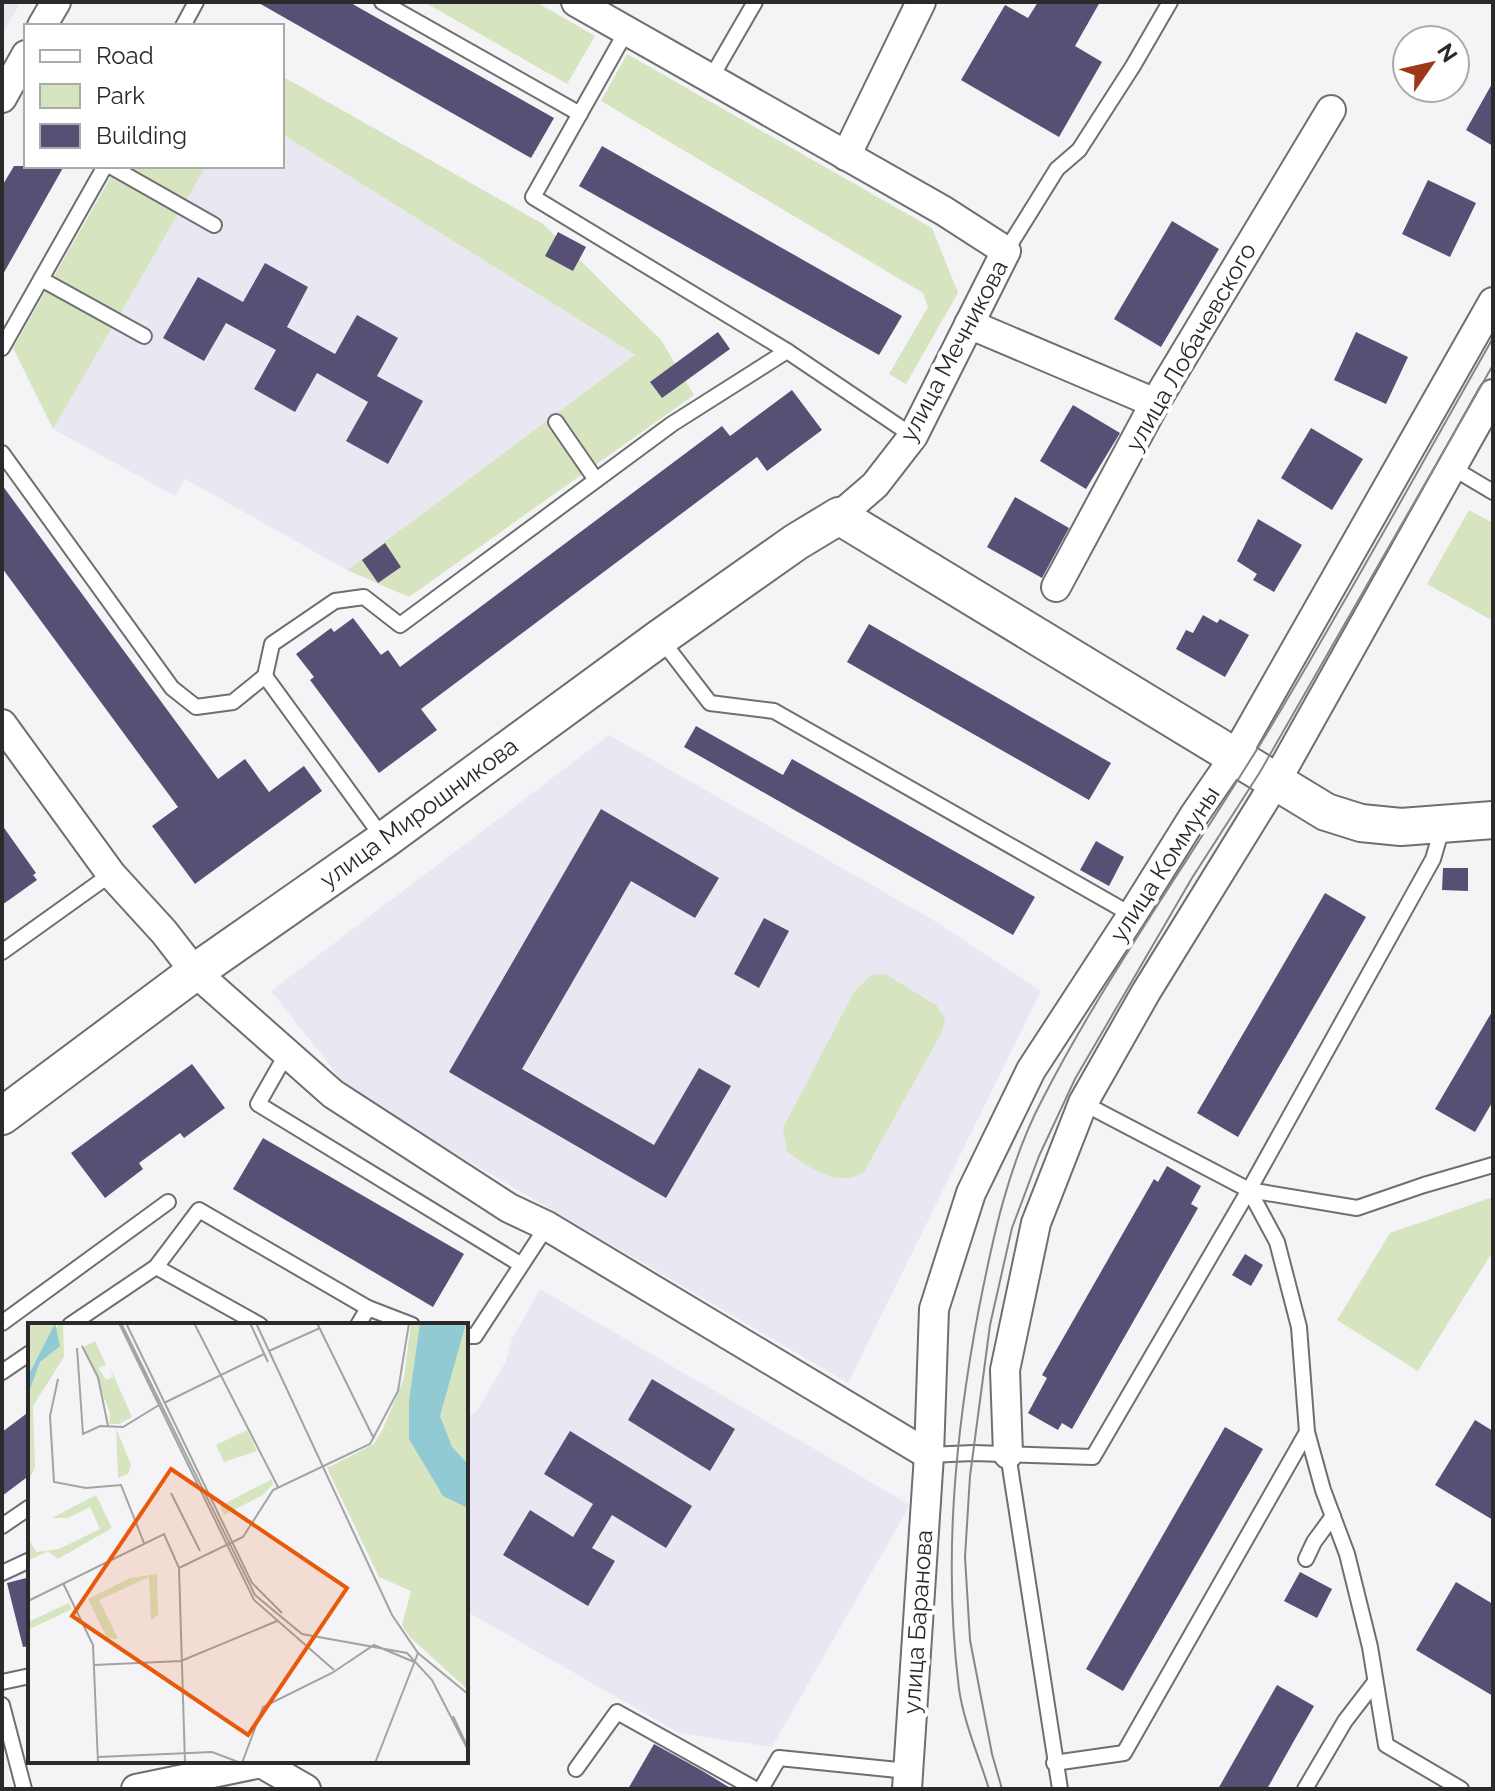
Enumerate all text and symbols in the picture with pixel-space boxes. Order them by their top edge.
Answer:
legend [24,24,284,168]
north arrow [1391,24,1471,104]
text: N [1432,39,1463,67]
text: Road [96,41,154,70]
text: Park [96,81,145,110]
text: Building [96,121,187,150]
street label: улица Лобачевского [1119,237,1262,456]
street label: улица Мечникова [893,255,1014,447]
street label: улица Мирошникова [314,731,523,894]
street label: улица Коммуны [1103,780,1226,947]
inset map [28,1323,468,1763]
street label: улица Баранова [897,1529,938,1715]

